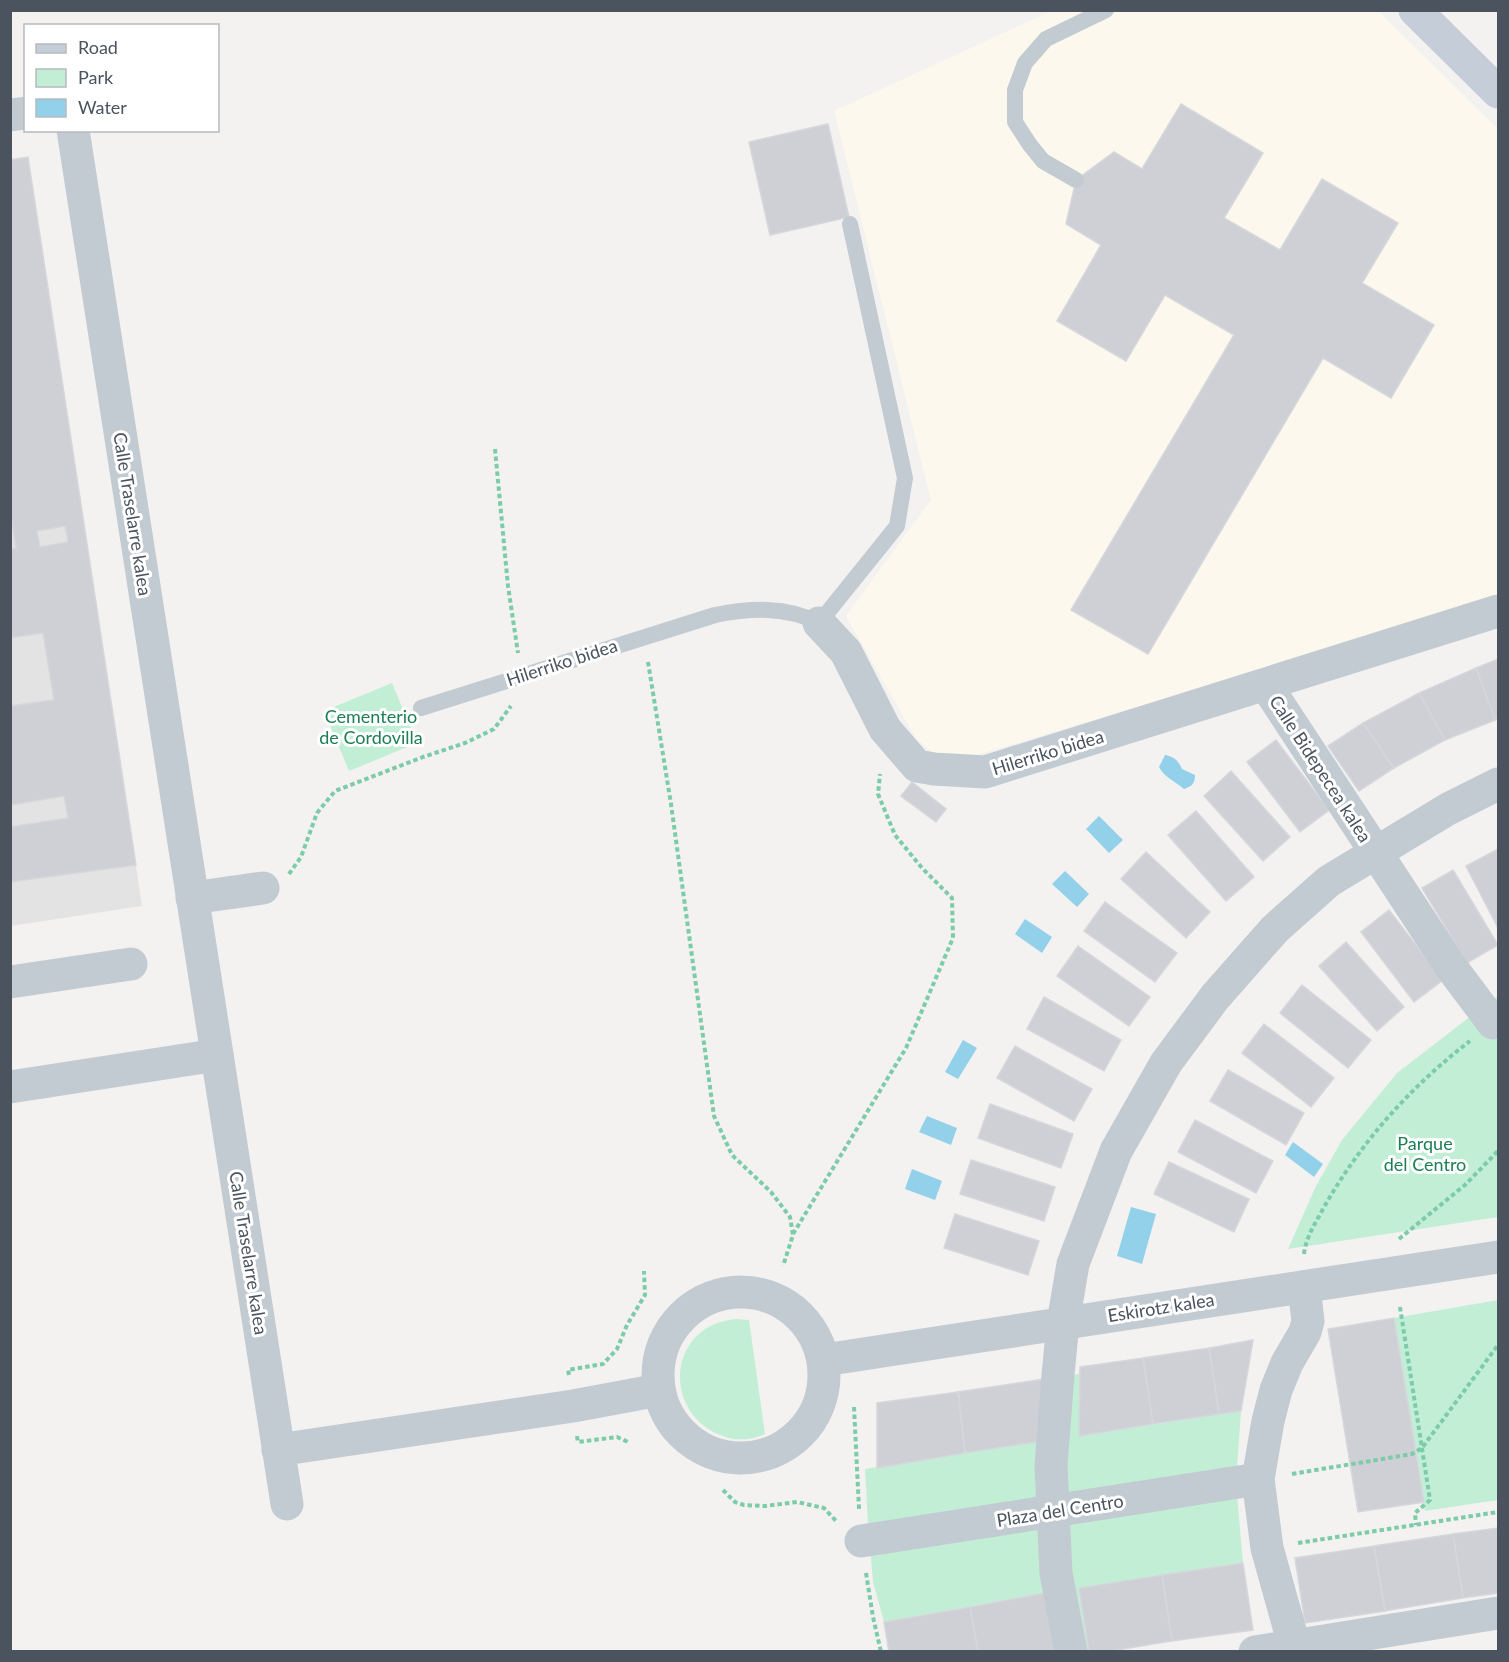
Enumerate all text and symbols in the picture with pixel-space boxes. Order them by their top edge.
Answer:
legend [24,24,219,132]
text: Road [78,36,118,58]
text: Park [78,66,114,88]
text: Water [78,96,127,118]
street label: Calle Traselarre kalea [109,431,157,597]
street label: Hilerriko bidea [503,634,620,690]
street label: Calle Bidepecea kalea [1265,691,1377,846]
park label: Cementerio de Cordovilla [319,705,423,748]
street label: Hilerriko bidea [989,725,1106,779]
park label: Parque del Centro [1384,1132,1466,1175]
street label: Calle Traselarre kalea [225,1170,273,1336]
street label: Eskirotz kalea [1106,1288,1216,1326]
street label: Plaza del Centro [995,1489,1125,1531]

